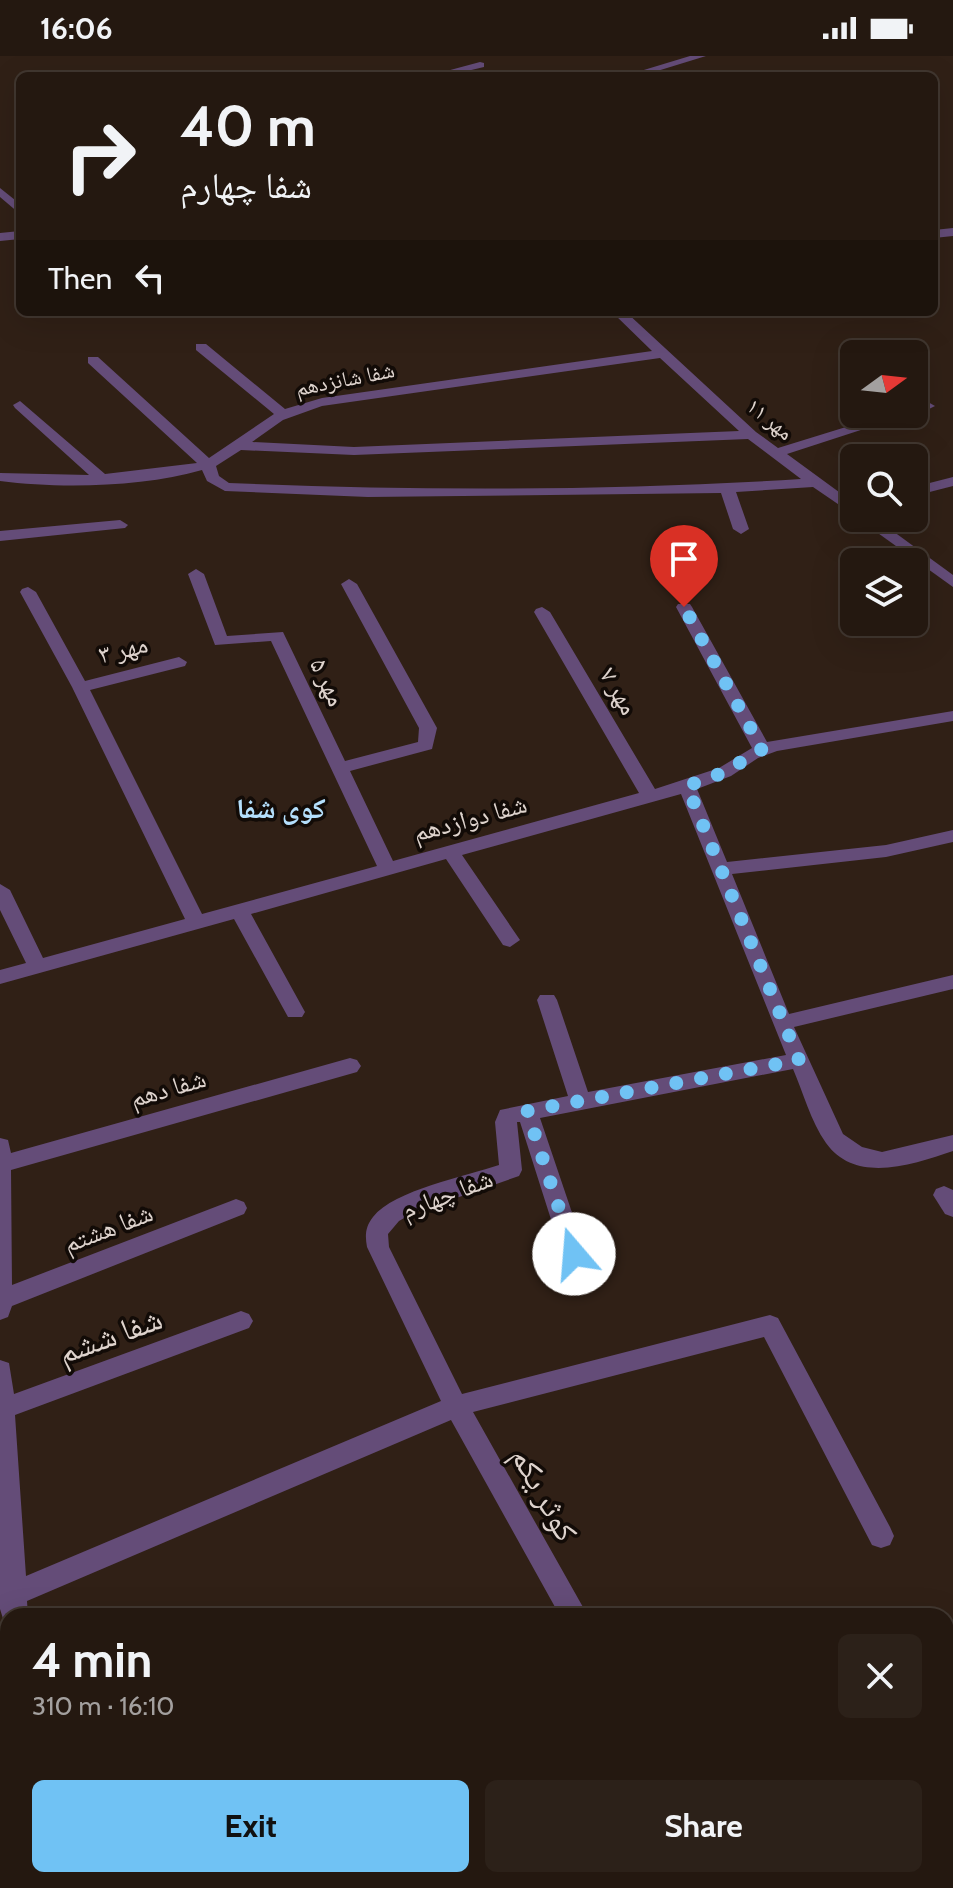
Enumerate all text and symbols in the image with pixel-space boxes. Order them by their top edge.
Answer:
text: 16:06 [40,10,113,47]
text: 40 m [180,92,316,160]
icon: right [48,104,152,208]
text: شفا چهارم [180,163,312,207]
icon: left [128,256,172,300]
text: Then [48,260,112,297]
north arrow [840,340,928,428]
map controls [840,340,928,636]
street label: شفا شانزدهم [293,356,397,403]
street label: مهر ۱۱ [741,392,799,446]
button: search [840,444,928,532]
pin [650,525,718,607]
icon: arrive [662,537,706,581]
button: layers [840,548,928,636]
street label: مهر ۳ [95,627,151,671]
street label: مهر ۵ [303,653,353,711]
street label: مهر ۷ [593,661,645,721]
street label: شفا دوازدهم [410,787,531,849]
district label: کوی شفا [236,791,326,825]
street label: شفا دهم [126,1062,210,1115]
street label: شفا چهارم [397,1162,498,1228]
street label: شفا هشتم [59,1196,158,1261]
position arrow [532,1212,616,1296]
street label: شفا ششم [53,1298,168,1374]
street label: کوثر یکم [501,1440,587,1549]
text: 4 min [32,1631,152,1689]
button: close [838,1634,922,1718]
text: 310 m · 16:10 [32,1690,175,1722]
button: Exit [32,1780,469,1872]
button: Share [485,1780,922,1872]

